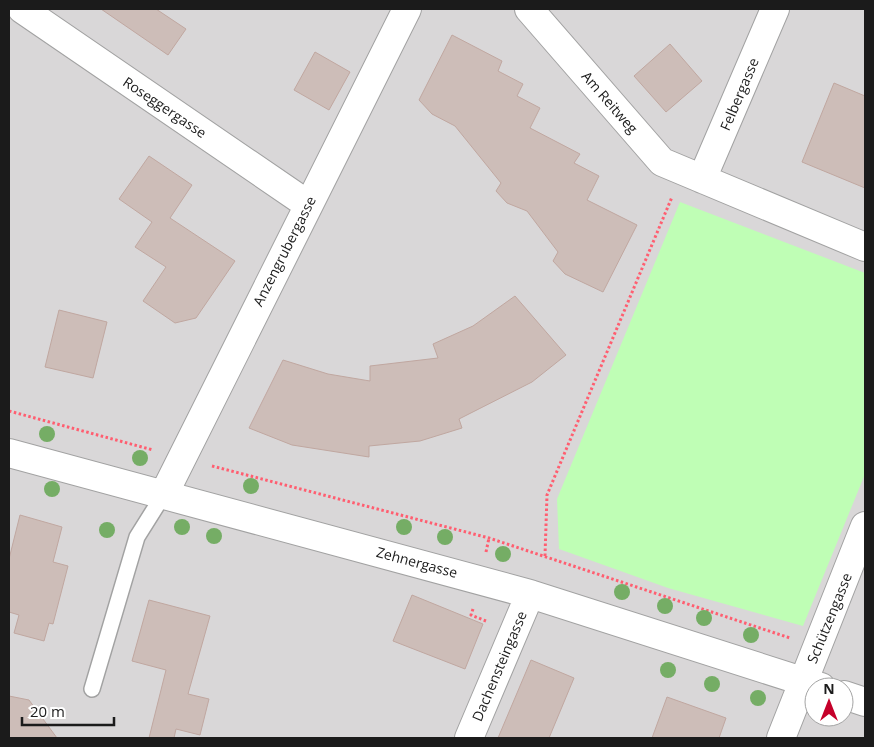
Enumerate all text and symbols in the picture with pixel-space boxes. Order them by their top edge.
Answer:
street label: Felbergasse [715,55,763,133]
street label: Am Reitweg [578,67,643,138]
street label: Roseggergasse [119,72,211,142]
street label: Anzengrubergasse [248,193,320,309]
street label: Zehnergasse [374,542,460,582]
street label: Schützengasse [802,570,856,666]
street label: Dachensteingasse [467,608,531,724]
north arrow [804,677,854,727]
text: N [823,679,835,698]
scale bar [22,694,115,726]
text: 20 m [30,701,65,721]

